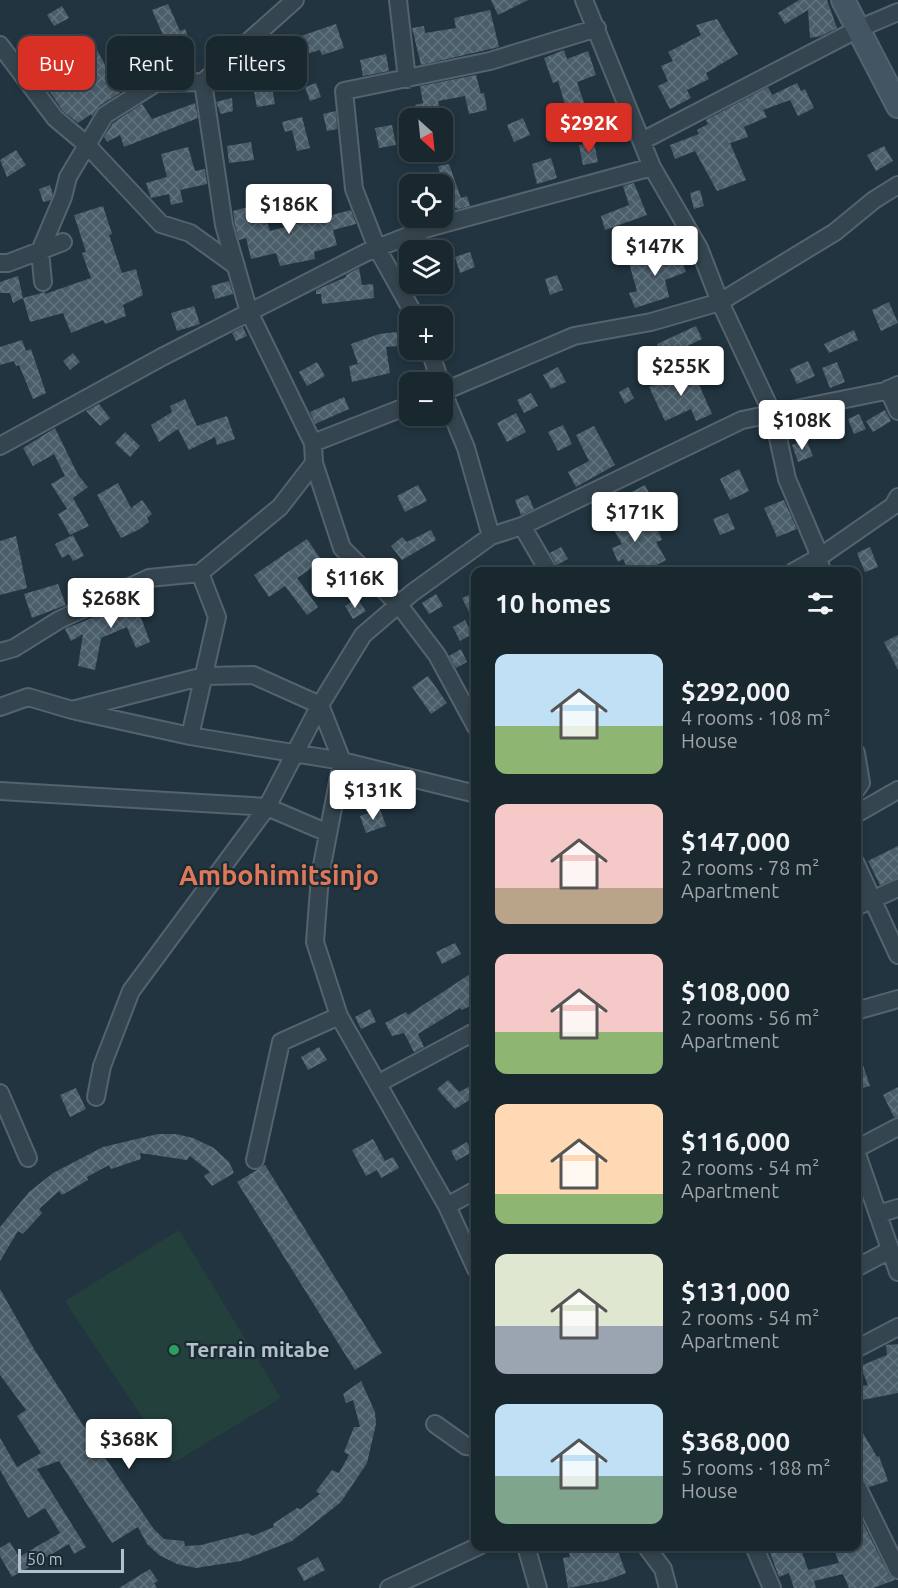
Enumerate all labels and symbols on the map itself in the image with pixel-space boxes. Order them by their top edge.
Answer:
pin: $292K [547,103,631,154]
north arrow [399,108,453,162]
pin: $186K [247,184,331,235]
pin: $147K [613,226,697,277]
pin: $255K [639,346,723,397]
pin: $108K [760,400,844,451]
pin: $171K [593,492,677,543]
pin: $116K [313,558,397,609]
pin: $268K [69,578,153,629]
pin: $131K [331,770,415,821]
district label: Ambohimitsinjo [179,860,379,890]
place label: Terrain mitabe [186,1337,330,1361]
marker: Terrain mitabe [167,1343,181,1357]
pin: $368K [87,1419,171,1470]
scale bar [18,1546,124,1574]

